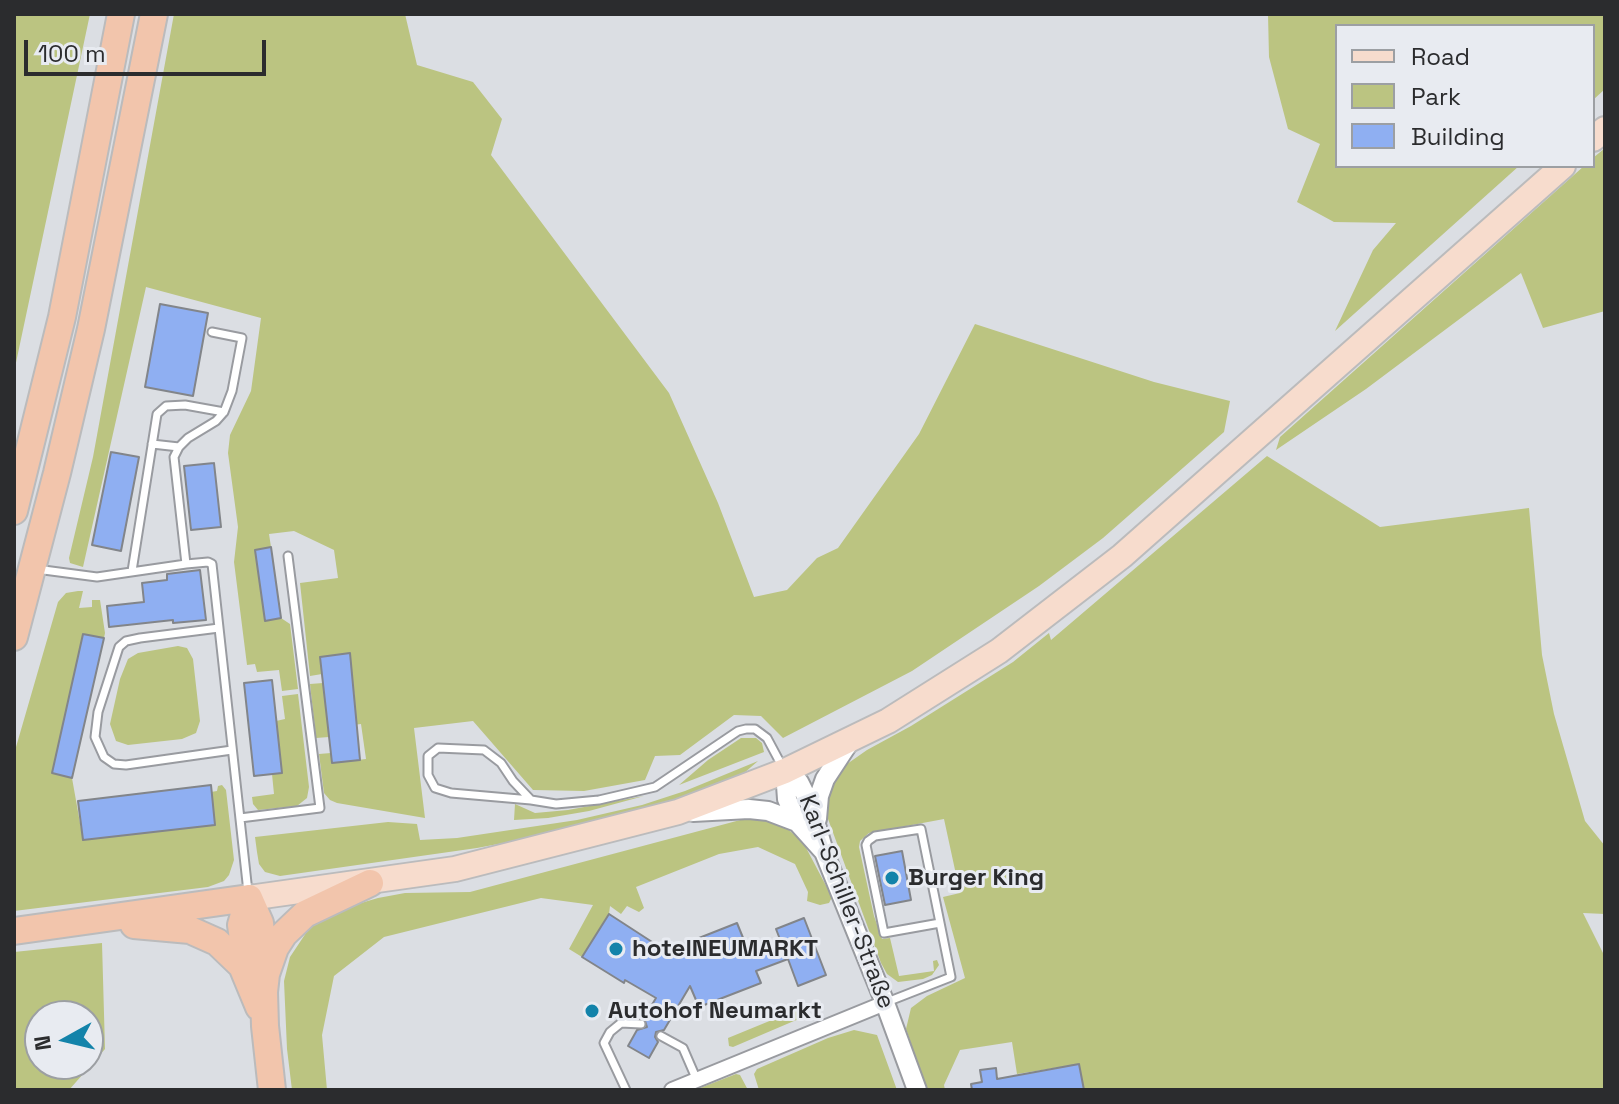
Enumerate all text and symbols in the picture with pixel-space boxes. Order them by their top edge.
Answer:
scale bar [28,24,270,74]
legend [1335,24,1595,168]
text: 100 m [38,38,106,69]
text: Road [1411,41,1470,72]
text: Park [1411,81,1461,112]
text: Building [1411,121,1505,152]
street label: Karl-Schiller-Straße [792,791,900,1013]
place label: Burger King [908,864,1044,892]
marker: Burger King [883,869,901,887]
place label: hotelNEUMARKT [632,935,818,963]
marker: hotelNEUMARKT [607,940,625,958]
place label: Autohof Neumarkt [608,997,822,1025]
north arrow [24,1000,104,1080]
marker: Autohof Neumarkt [583,1002,601,1020]
text: N [27,1034,57,1052]

